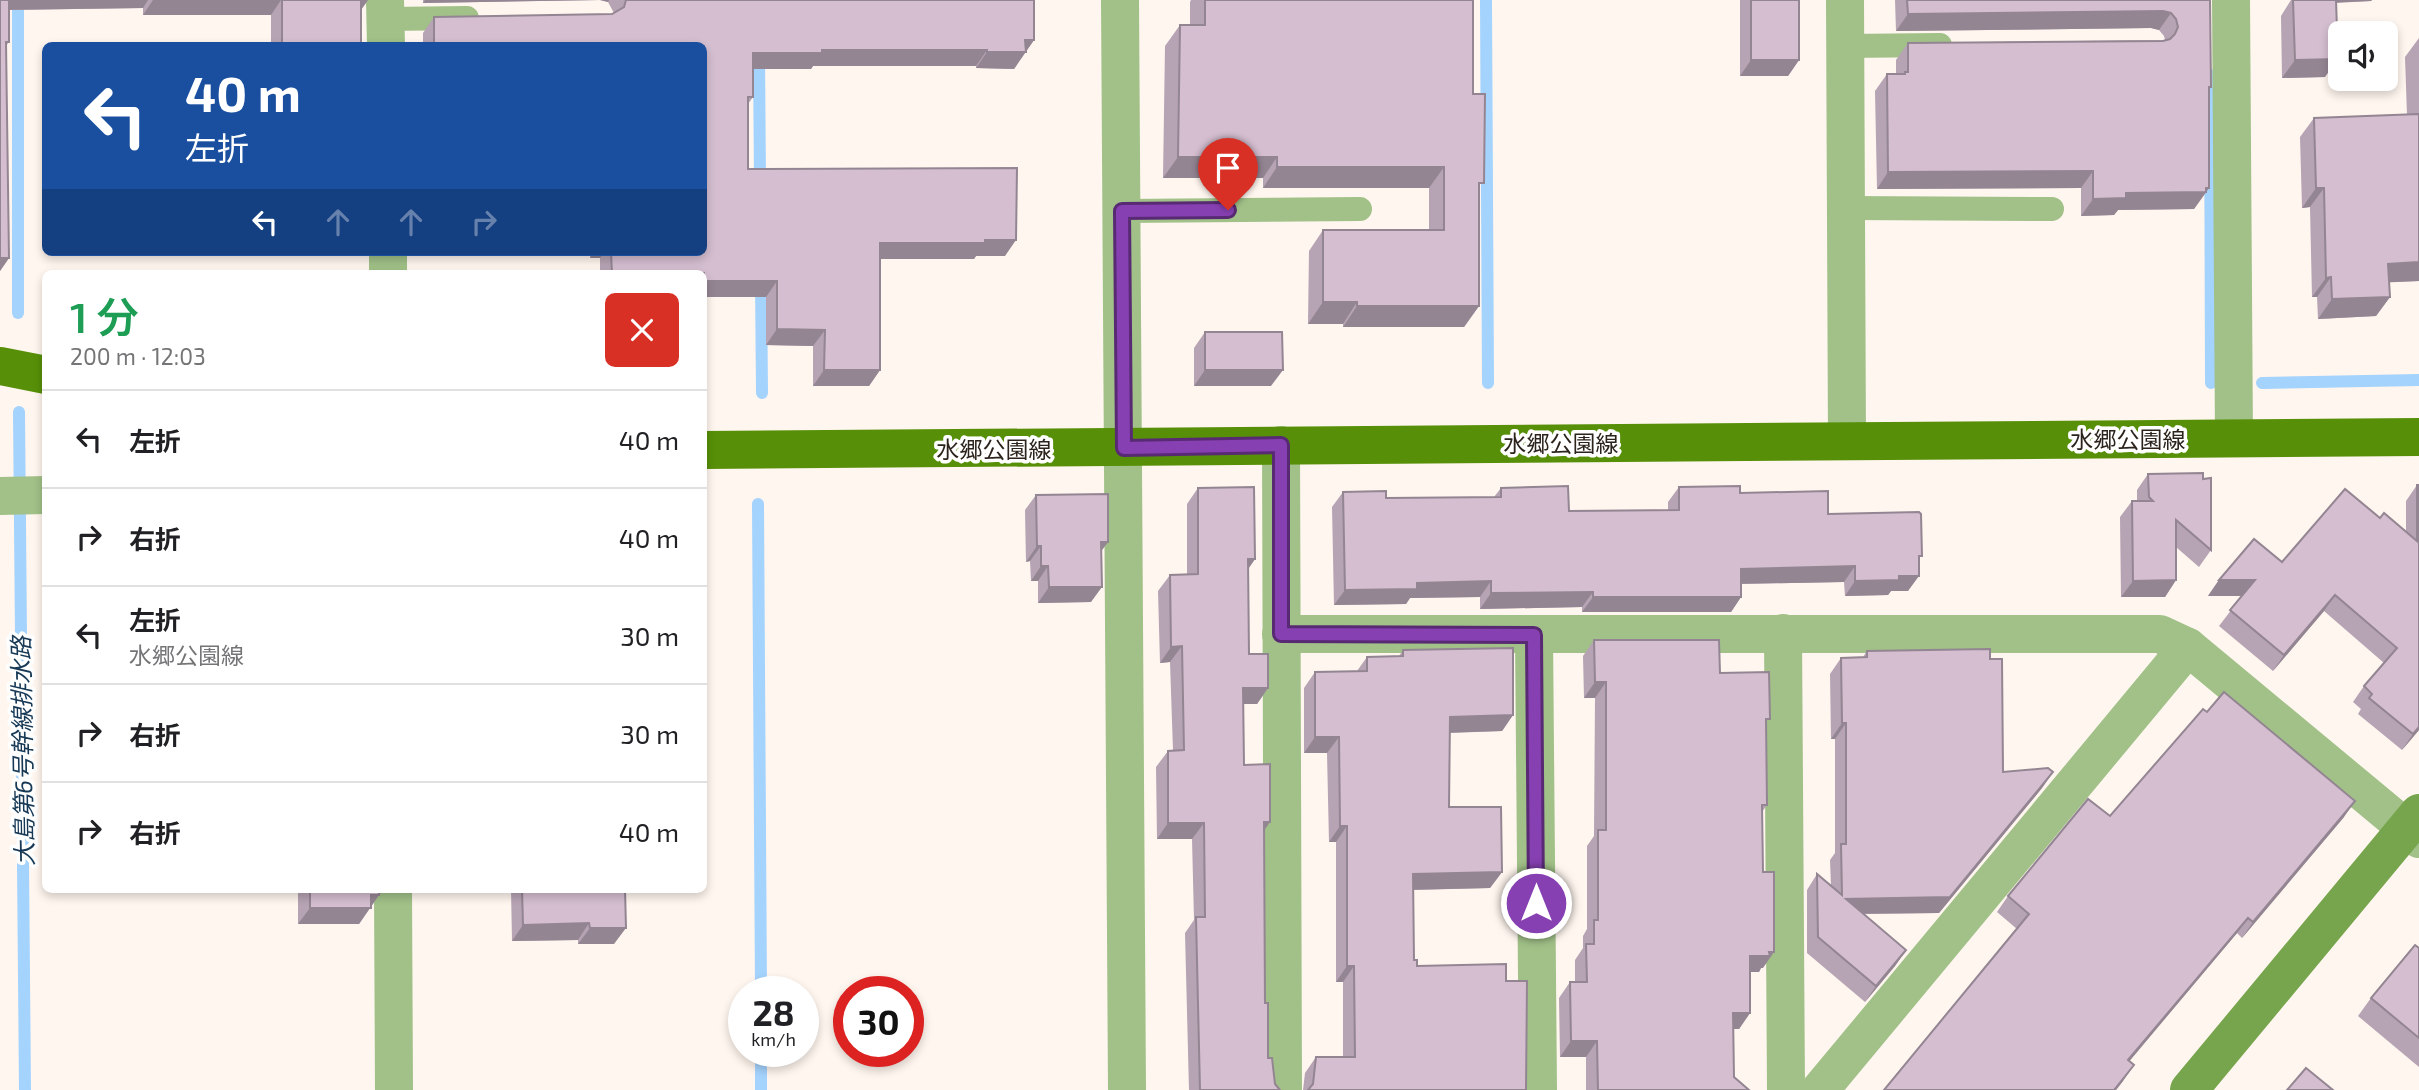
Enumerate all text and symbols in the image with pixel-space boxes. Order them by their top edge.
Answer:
map controls [2328,21,2398,91]
button: sound [2328,21,2398,91]
text: 40 m [185,63,301,122]
icon: left [70,70,161,161]
text: 左折 [185,128,249,166]
pin [1198,138,1258,210]
icon: arrive [1209,149,1247,187]
icon: left [246,203,284,241]
icon: ahead [319,203,357,241]
icon: ahead [392,203,430,241]
icon: right [465,203,503,241]
text: 1 分 [70,291,139,341]
button: close [605,293,679,367]
text: 200 m · 12:03 [70,342,206,370]
icon: left [70,420,108,458]
text: 40 m [619,424,679,455]
text: 左折 [129,425,181,456]
street label: 水郷公園線 [2071,425,2186,453]
street label: 水郷公園線 [1504,429,1619,457]
street label: 水郷公園線 [937,435,1052,463]
icon: right [70,518,108,556]
text: 40 m [619,522,679,553]
text: 右折 [129,523,181,554]
text: 左折 [129,604,181,635]
icon: left [70,616,108,654]
text: 30 m [620,620,679,651]
water label: 大島第6号幹線排水路 [5,634,39,866]
text: 水郷公園線 [129,641,244,669]
icon: right [70,714,108,752]
text: 30 m [620,718,679,749]
text: 右折 [129,719,181,750]
icon: right [70,812,108,850]
text: 40 m [619,816,679,847]
text: 右折 [129,817,181,848]
position arrow [1499,866,1573,940]
speed limit sign: 30 [833,976,924,1067]
text: 28 [752,991,795,1033]
text: km/h [751,1028,796,1050]

